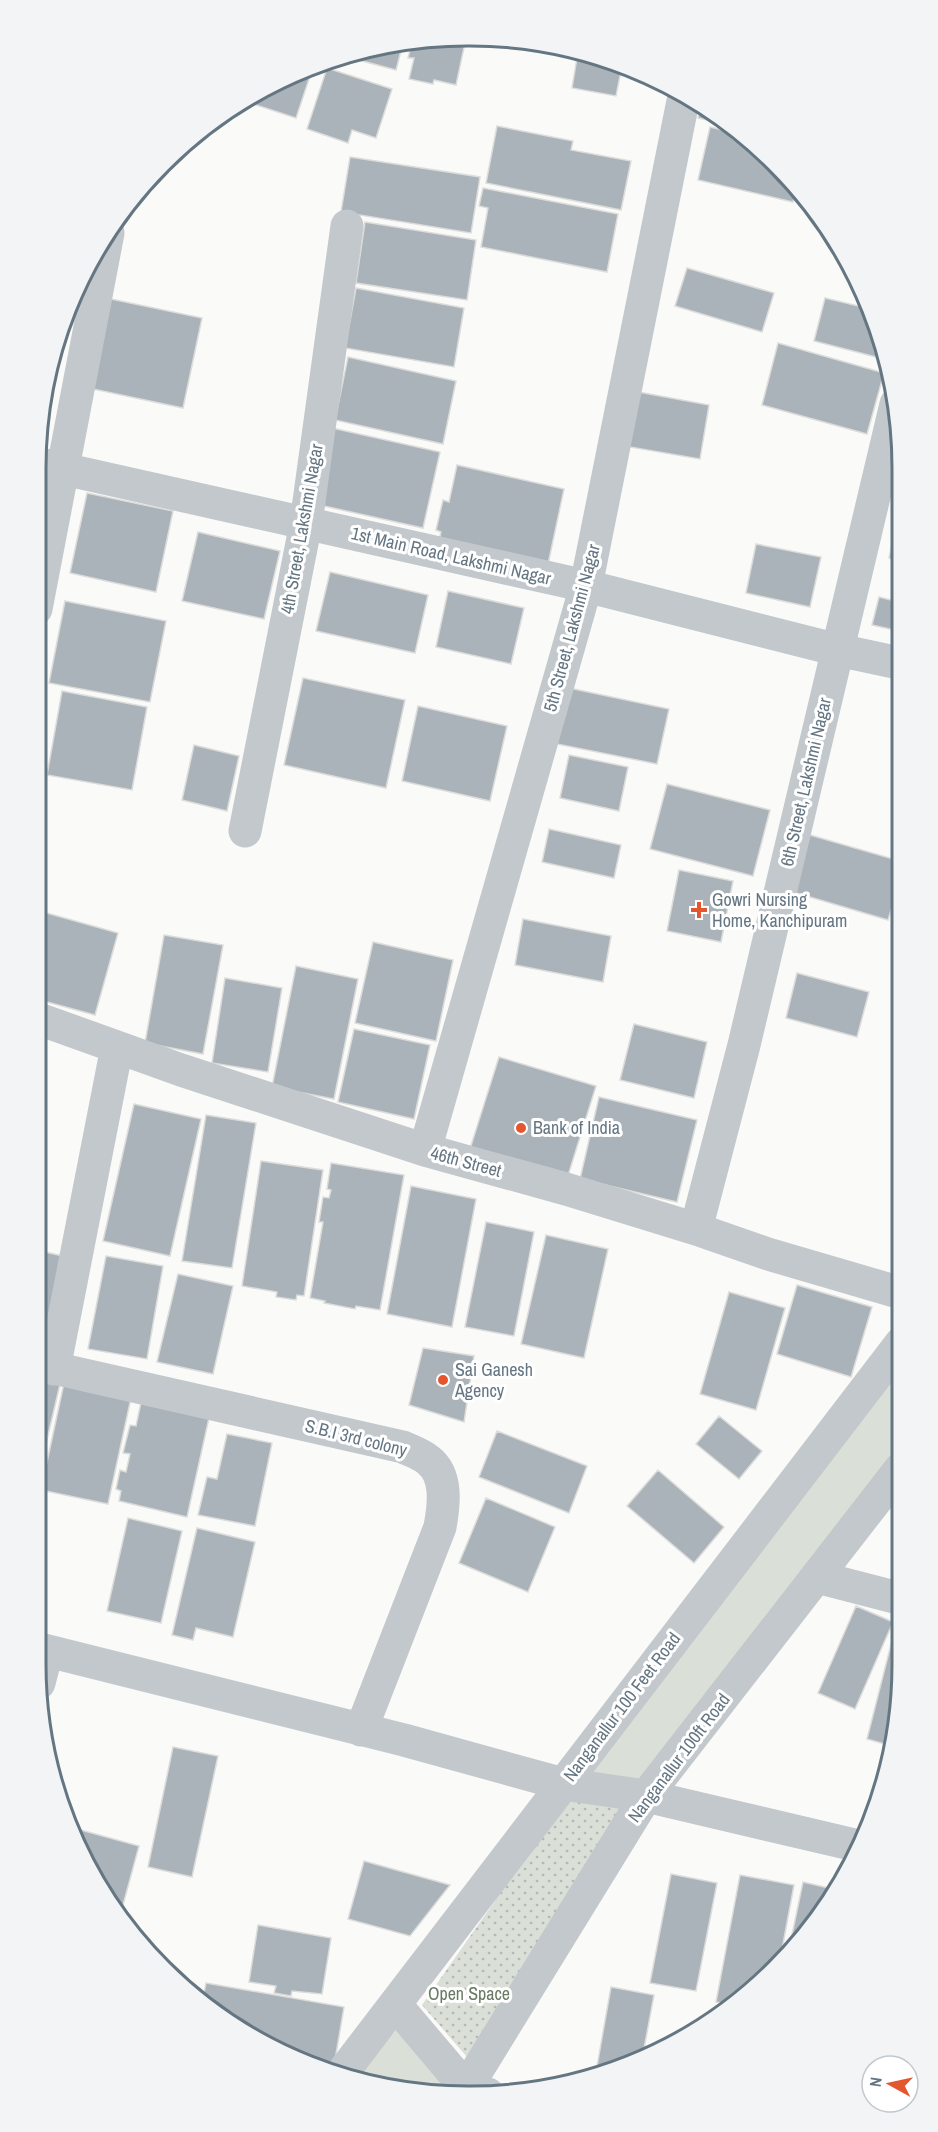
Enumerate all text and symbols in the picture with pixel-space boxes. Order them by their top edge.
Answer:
street label: 4th Street, Lakshmi Nagar [274,442,329,616]
street label: 1st Main Road, Lakshmi Nagar [349,520,554,591]
street label: 5th Street, Lakshmi Nagar [537,541,606,714]
street label: 6th Street, Lakshmi Nagar [774,695,837,869]
place label: Gowri Nursing Home, Kanchipuram [712,887,847,933]
marker: Gowri Nursing Home, Kanchipuram [690,901,708,919]
place label: Bank of India [533,1115,620,1140]
marker: Bank of India [514,1121,528,1135]
street label: 46th Street [428,1140,504,1183]
place label: Sai Ganesh Agency [454,1357,533,1403]
marker: Sai Ganesh Agency [436,1373,450,1387]
street label: S.B.I 3rd colony [303,1413,410,1462]
street label: Nanganallur 100 Feet Road [557,1627,686,1786]
street label: Nanganallur 100ft Road [622,1688,735,1827]
park label: Open Space [428,1981,510,2006]
north arrow [860,2054,920,2114]
text: N [864,2076,887,2088]

